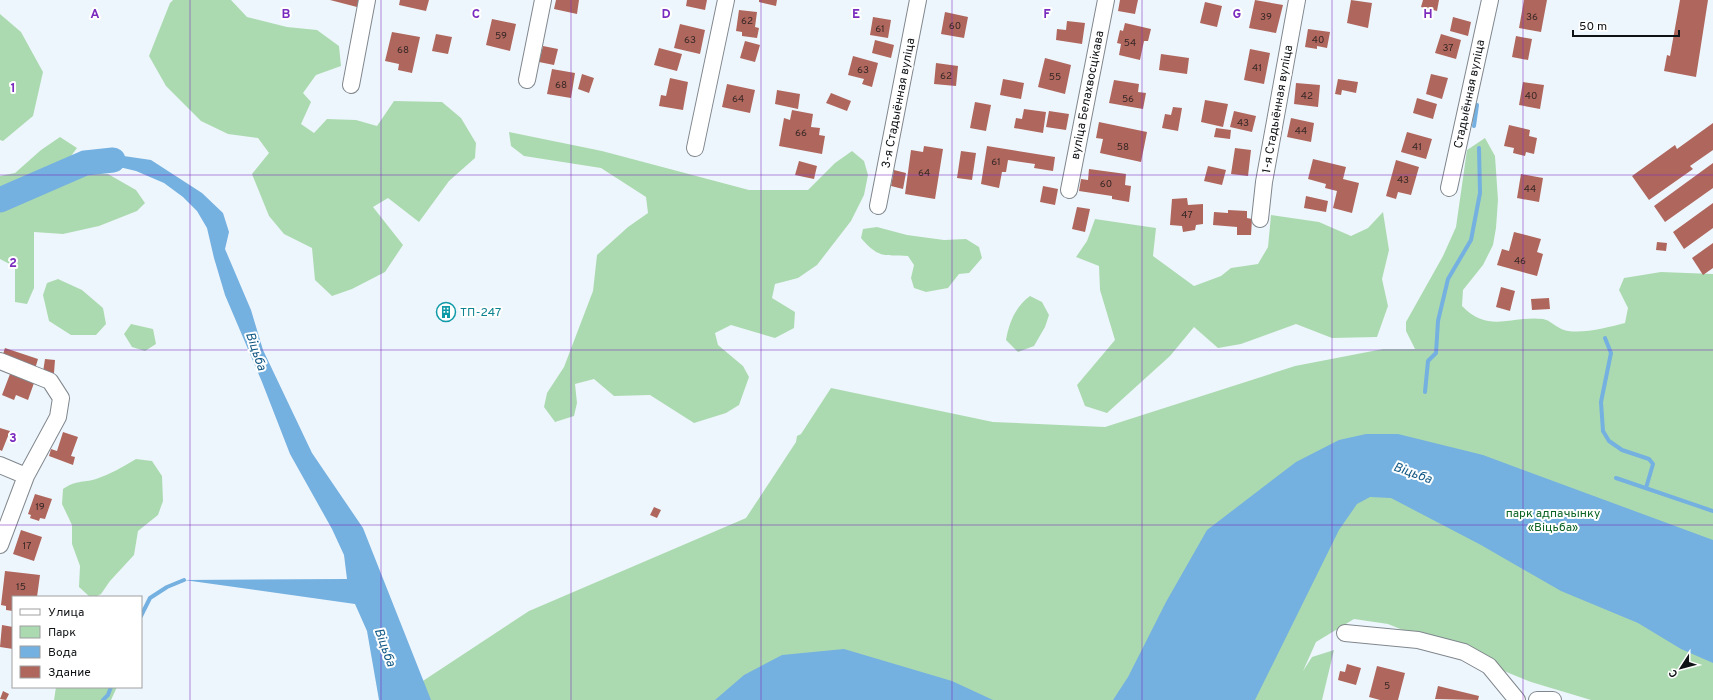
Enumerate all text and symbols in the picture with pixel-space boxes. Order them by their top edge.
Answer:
text: A [90,7,100,23]
text: B [282,7,291,23]
text: C [472,7,480,23]
text: D [661,7,671,23]
text: E [852,7,860,23]
text: F [1043,7,1051,23]
text: G [1233,7,1242,23]
text: H [1423,7,1433,23]
house number: 39 [1260,11,1272,24]
house number: 36 [1526,11,1538,24]
scale bar [1573,12,1679,38]
house number: 62 [741,15,753,28]
text: 50 m [1579,19,1607,35]
house number: 60 [949,20,961,33]
house number: 61 [875,23,885,36]
street label: вуліца Белахвосцікава [1068,29,1108,161]
house number: 59 [495,30,507,43]
house number: 63 [684,34,696,47]
house number: 40 [1312,34,1324,47]
street label: 3-я Стадыённая вуліца [879,37,919,170]
house number: 54 [1124,37,1136,50]
street label: Стадыённая вуліца [1451,38,1489,150]
house number: 37 [1442,42,1454,55]
house number: 68 [397,44,409,57]
street label: 1-я Стадыённая вуліца [1259,44,1297,175]
house number: 41 [1252,62,1262,75]
house number: 63 [857,64,869,77]
house number: 62 [940,70,952,83]
house number: 55 [1049,71,1061,84]
house number: 68 [555,79,567,92]
text: 1 [10,81,16,97]
house number: 42 [1301,90,1313,103]
house number: 40 [1525,90,1537,103]
house number: 64 [732,93,744,106]
house number: 56 [1122,93,1134,106]
house number: 43 [1237,117,1249,130]
house number: 44 [1295,125,1307,138]
house number: 66 [795,127,807,140]
house number: 58 [1117,141,1129,154]
house number: 41 [1412,141,1422,154]
house number: 61 [991,156,1001,169]
house number: 64 [918,167,930,180]
house number: 43 [1397,174,1409,187]
house number: 60 [1100,178,1112,191]
house number: 44 [1524,183,1536,196]
house number: 47 [1181,209,1193,222]
house number: 46 [1514,255,1526,268]
text: 2 [9,256,17,272]
building icon: ТП-247 [435,301,457,323]
place label: ТП-247 [460,305,501,321]
water label: Віцьба [241,330,269,373]
text: 3 [9,431,17,447]
water label: Віцьба [1391,460,1434,488]
house number: 19 [35,501,45,514]
park label: парк адпачынку «Віцьба» [1506,506,1600,536]
house number: 17 [23,540,31,553]
house number: 15 [16,581,26,594]
legend [12,596,142,688]
text: Улица [48,605,84,621]
text: Парк [48,625,76,641]
water label: Віцьба [370,626,399,669]
text: Вода [48,645,77,661]
north arrow [1661,648,1701,688]
text: Здание [48,665,91,681]
text: С [1666,666,1681,680]
house number: 5 [1384,680,1390,693]

